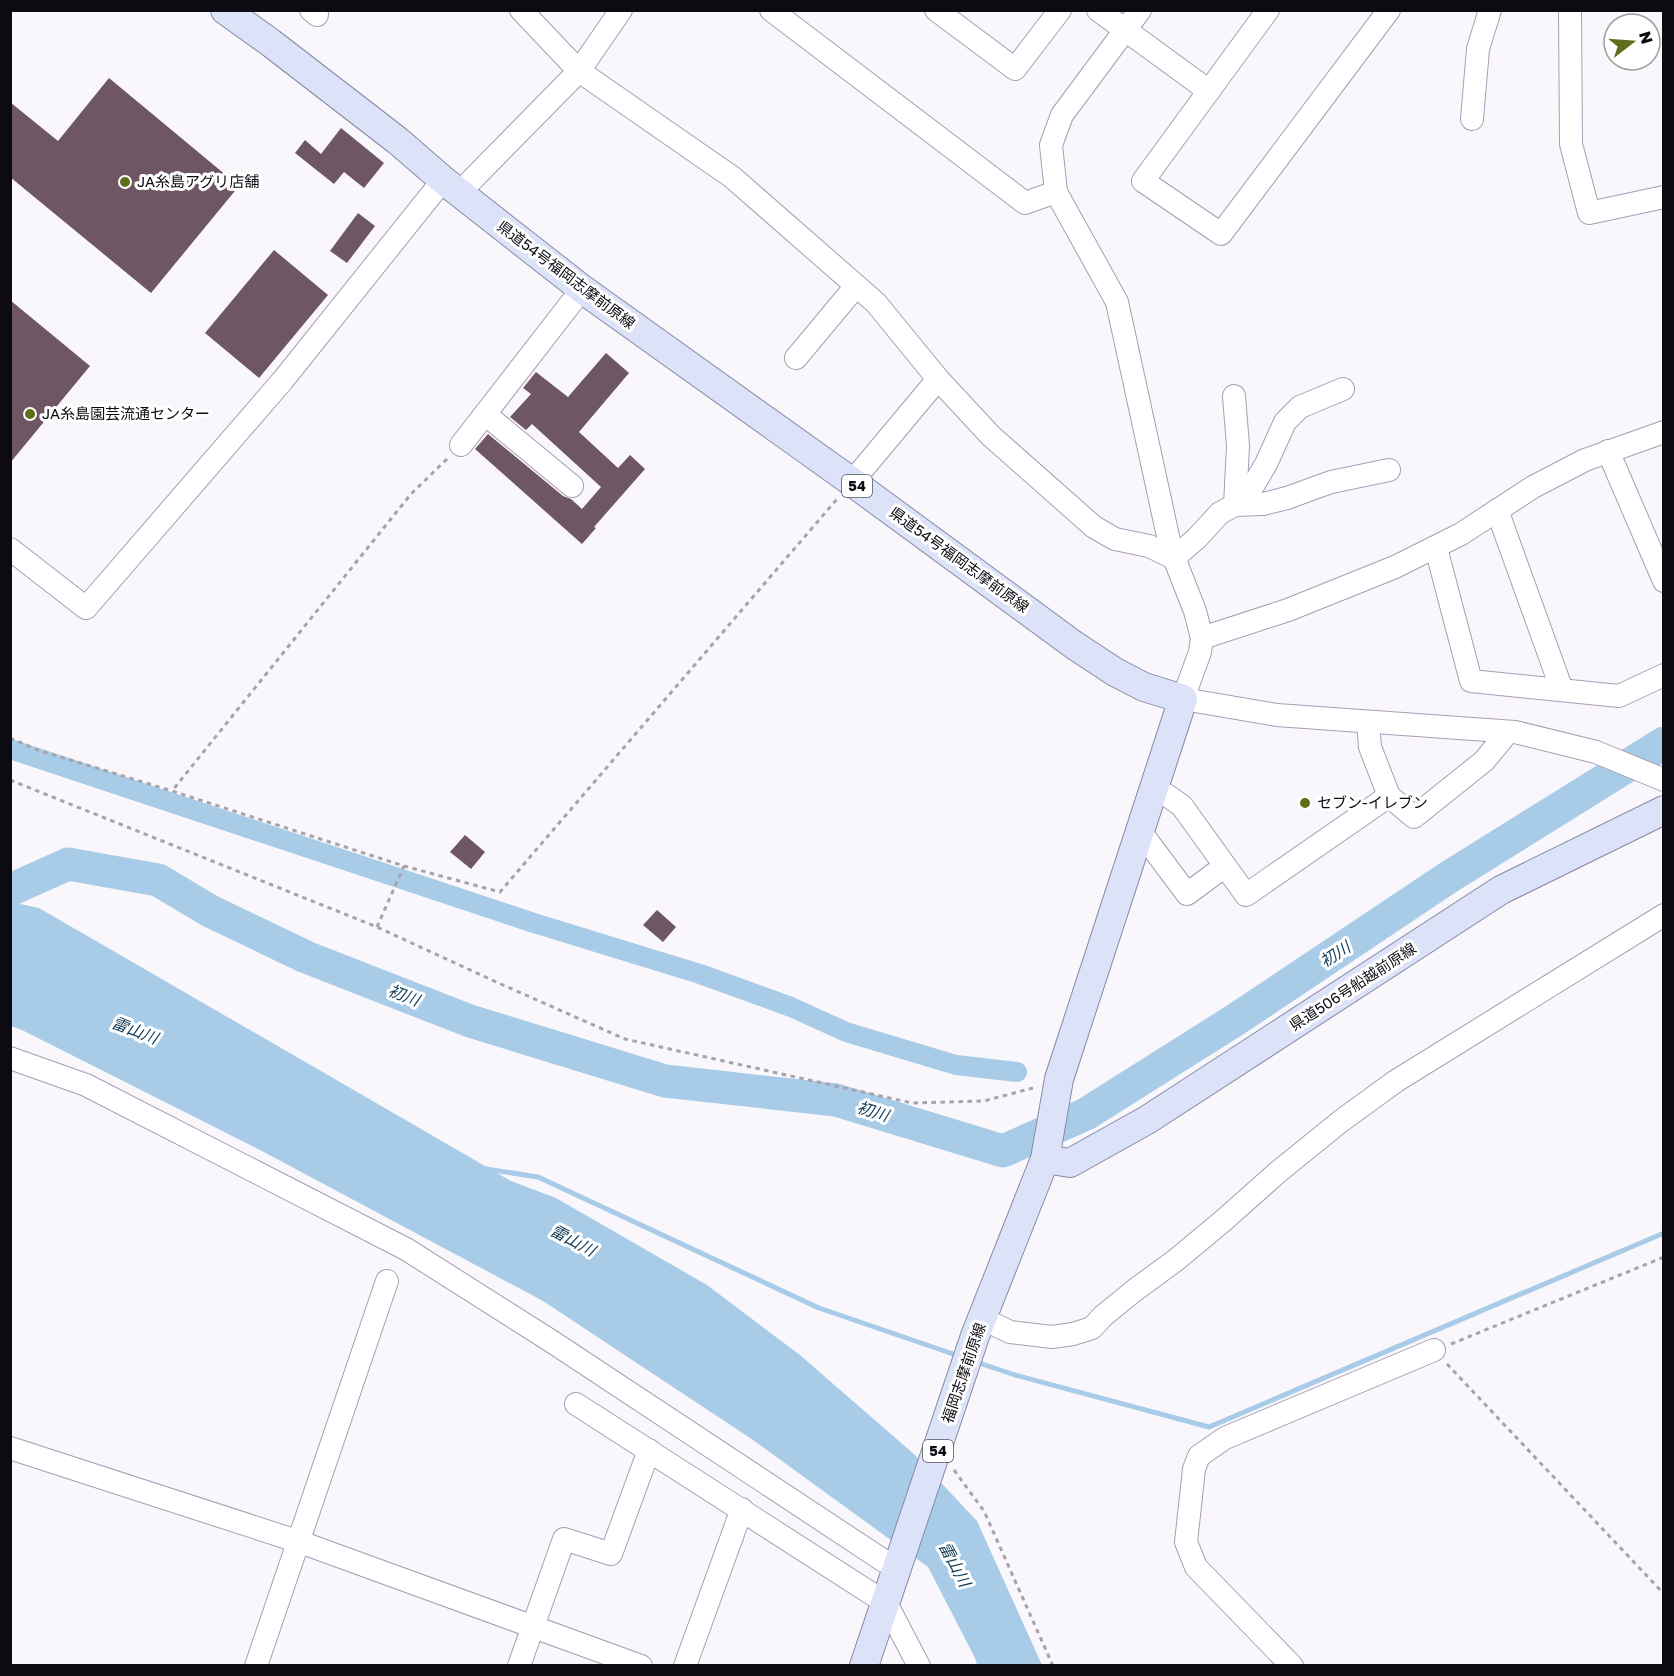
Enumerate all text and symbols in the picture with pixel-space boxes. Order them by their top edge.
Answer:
north arrow [1602,12,1662,72]
text: N [1635,29,1658,46]
place label: JA糸島アグリ店舗 [137,172,259,190]
marker: JA糸島アグリ店舗 [118,175,132,189]
street label: 県道54号福岡志摩前原線 [494,217,639,332]
place label: JA糸島園芸流通センター [42,404,210,422]
marker: JA糸島園芸流通センター [23,407,37,421]
road number: 54 [842,475,872,497]
street label: 県道54号福岡志摩前原線 [886,503,1033,616]
place label: セブン-イレブン [1317,793,1428,811]
marker: セブン-イレブン [1298,796,1312,810]
water label: 初川 [1316,936,1356,971]
street label: 県道506号船越前原線 [1286,939,1419,1034]
water label: 初川 [385,980,424,1011]
water label: 雷山川 [109,1012,163,1049]
water label: 初川 [855,1097,893,1126]
water label: 雷山川 [547,1220,601,1261]
street label: 福岡志摩前原線 [937,1320,989,1425]
road number: 54 [923,1440,953,1462]
water label: 雷山川 [935,1538,976,1592]

